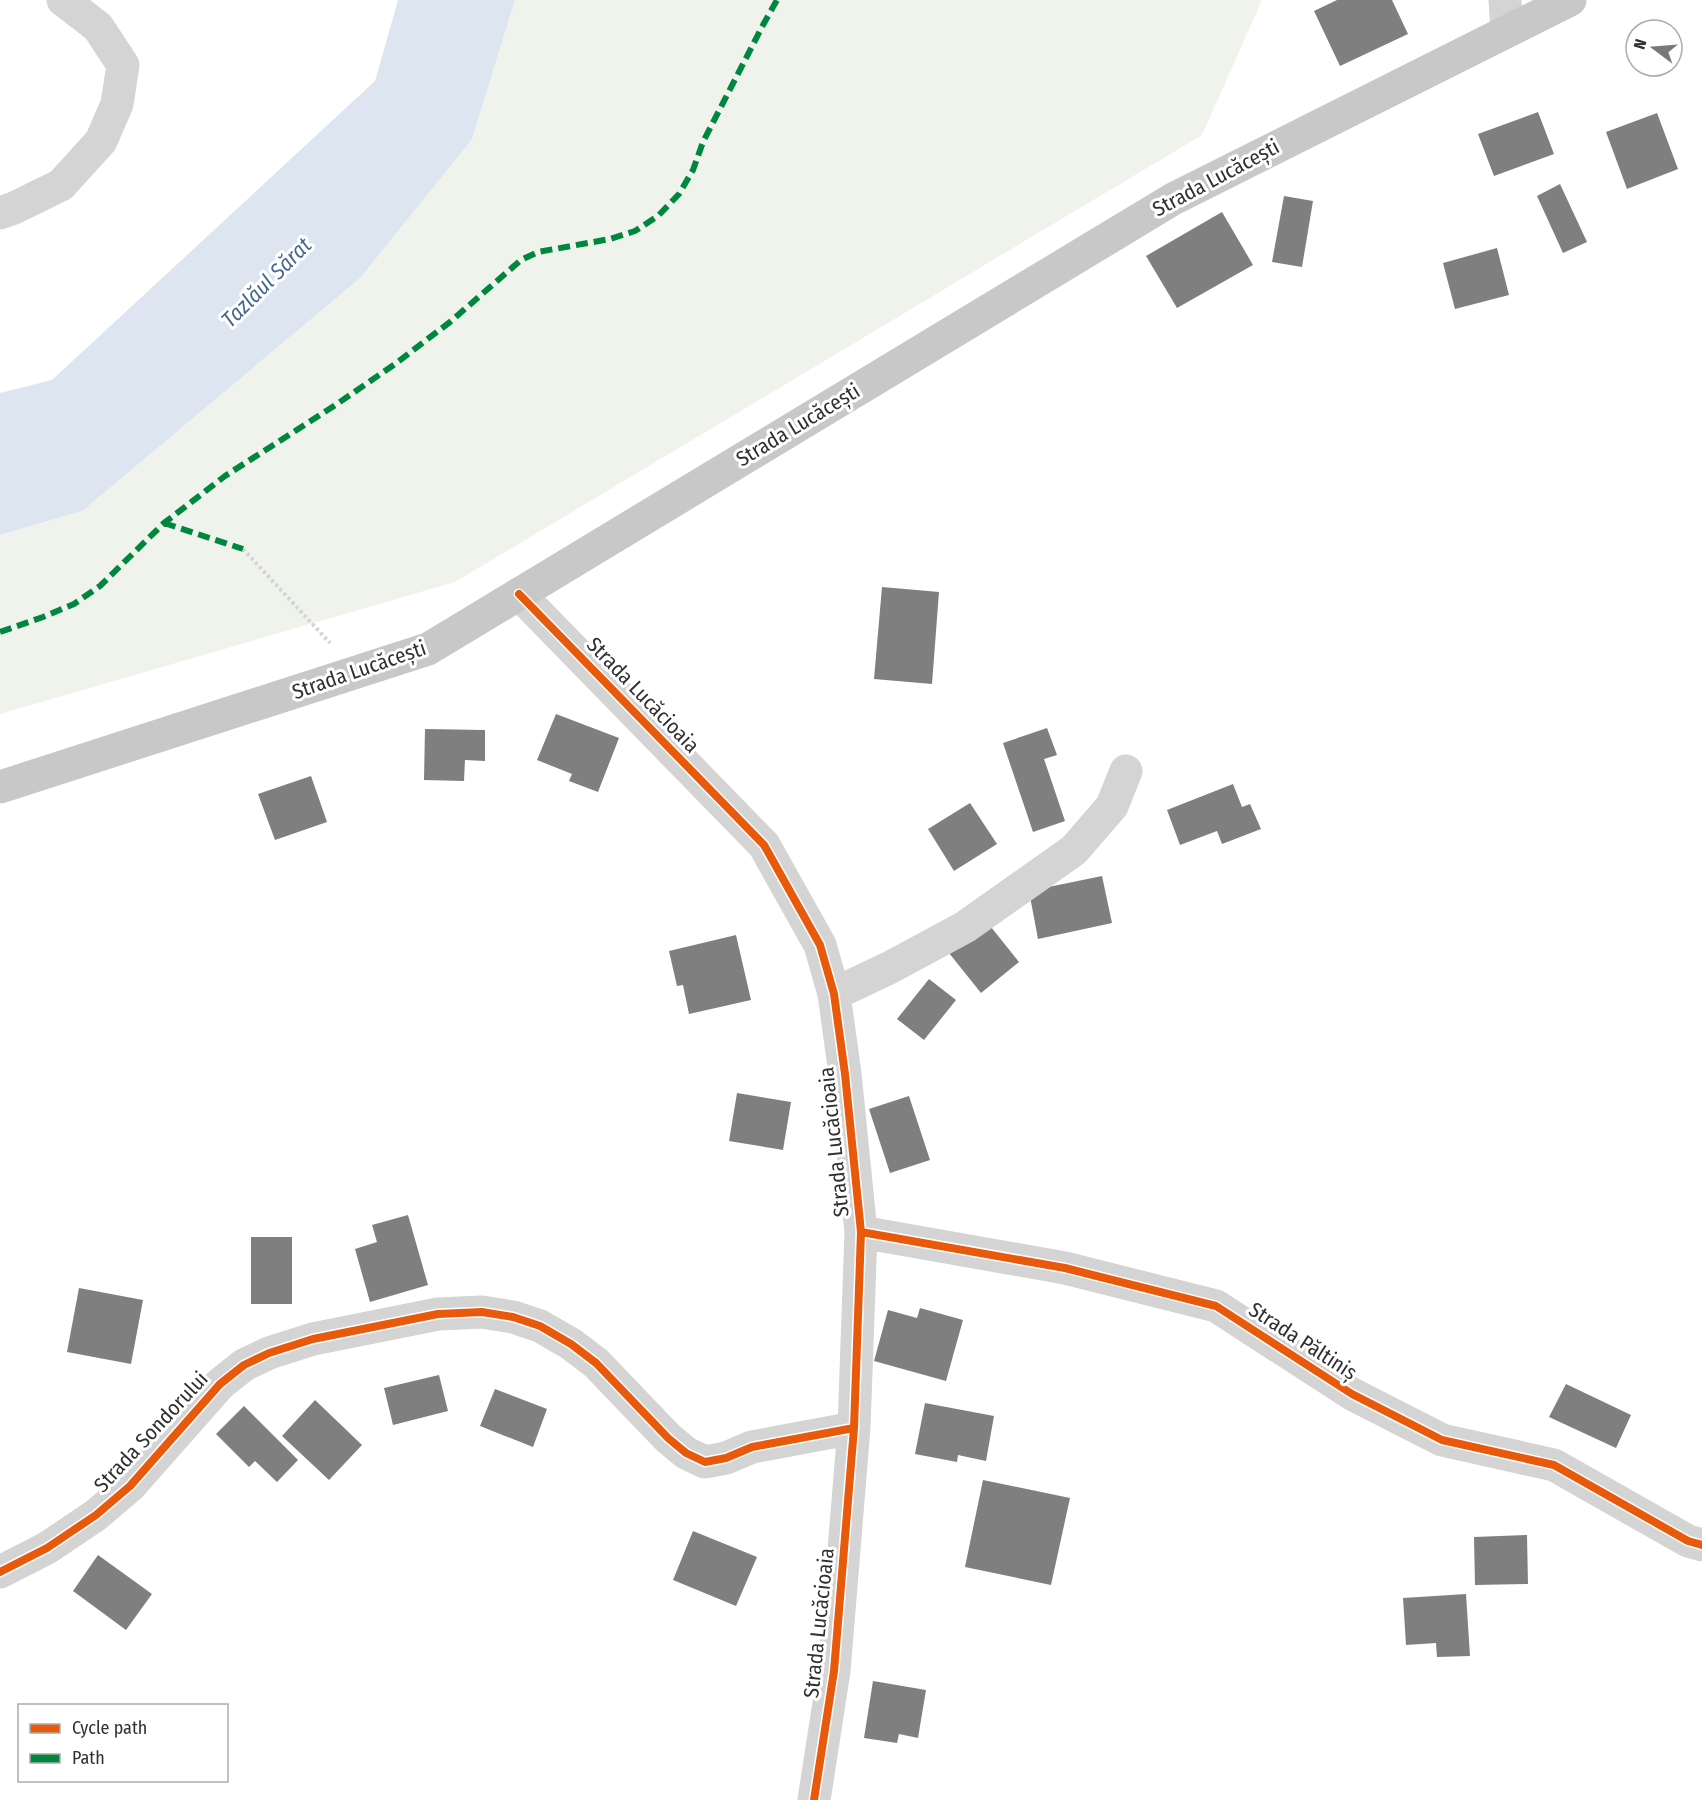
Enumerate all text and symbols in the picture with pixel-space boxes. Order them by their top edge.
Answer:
north arrow [1624,18,1684,78]
text: N [1630,37,1651,51]
street label: Strada Lucăcești [1148,134,1284,222]
water label: Tazlăul Sărat [216,231,318,333]
street label: Strada Lucăcești [731,378,865,472]
street label: Strada Lucăcioaia [581,632,705,758]
street label: Strada Lucăcești [289,635,429,705]
street label: Strada Lucăcioaia [813,1066,855,1218]
street label: Strada Păltiniș [1244,1296,1362,1386]
street label: Strada Sondorului [88,1366,214,1498]
street label: Strada Lucăcioaia [798,1547,840,1699]
legend [18,1704,228,1782]
text: Cycle path [72,1717,147,1739]
text: Path [72,1747,105,1769]

